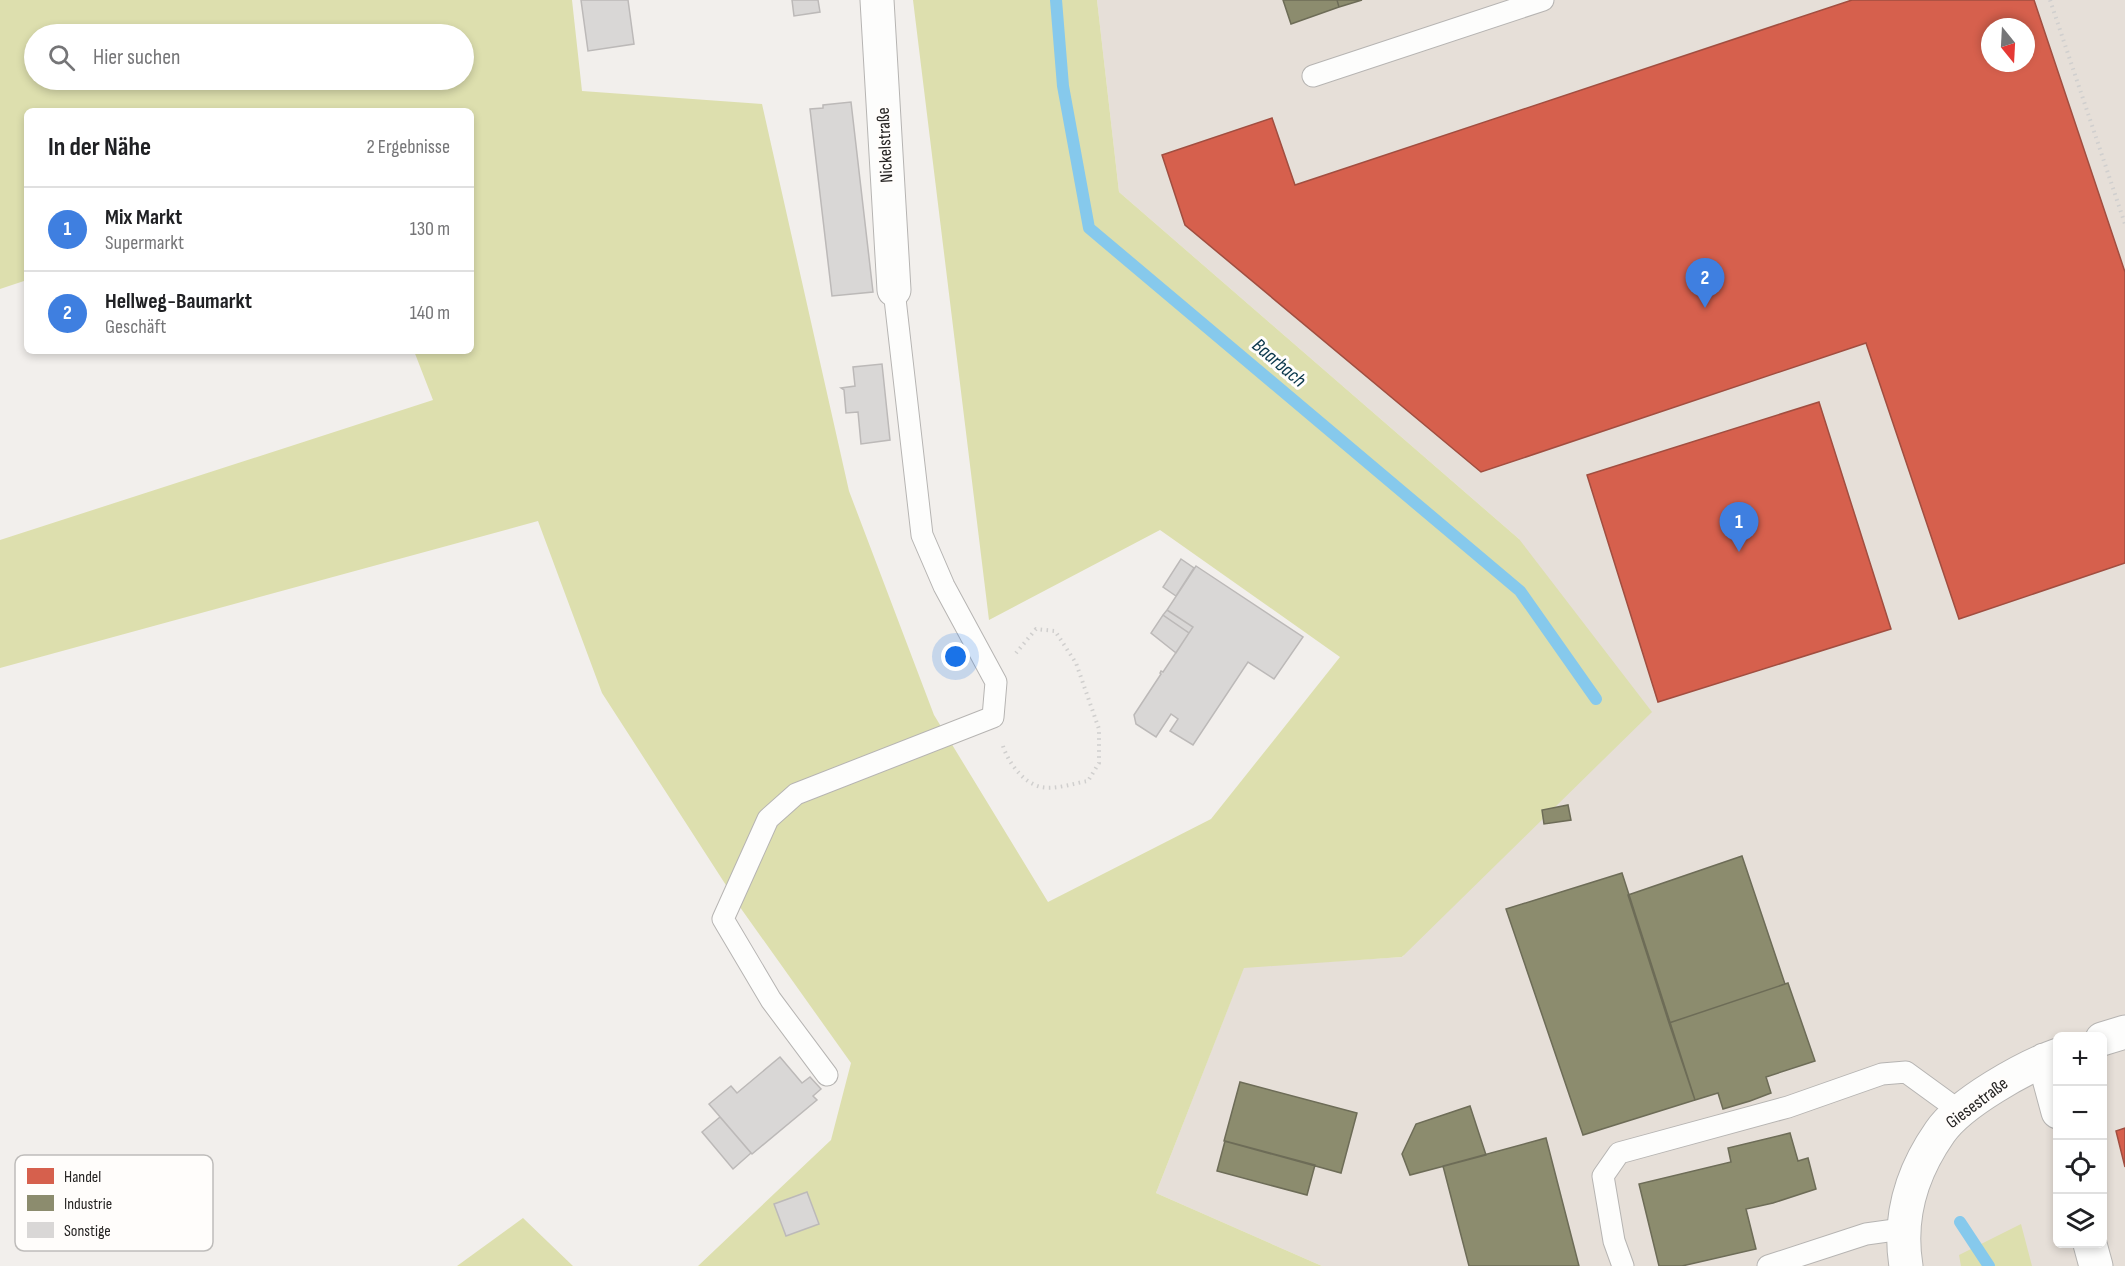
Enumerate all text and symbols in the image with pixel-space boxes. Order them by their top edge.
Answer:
north arrow [1981,18,2035,72]
search box [24,24,474,90]
icon: search [45,41,78,74]
text: Hier suchen [93,44,181,71]
street label: Nickelstraße [873,107,897,183]
text: In der Nähe [48,132,151,163]
text: 2 Ergebnisse [366,135,450,159]
text: Mix Markt [105,204,182,231]
text: 1 [64,217,71,241]
text: 130 m [410,217,450,241]
text: Supermarkt [105,231,184,255]
pin: 2 [1686,258,1724,308]
text: Hellweg-Baumarkt [105,288,252,315]
text: 2 [63,301,72,325]
text: 140 m [410,301,450,325]
text: Geschäft [105,315,166,339]
water label: Baarbach [1247,334,1311,392]
pin: 1 [1720,502,1758,552]
your location [941,642,970,671]
map controls [2053,1032,2107,1248]
button: + [2053,1032,2107,1086]
street label: Giesestraße [1942,1073,2012,1133]
button: − [2053,1086,2107,1140]
button: locate [2053,1140,2107,1194]
legend [15,1155,213,1251]
text: Handel [64,1168,101,1187]
button: layers [2053,1194,2107,1248]
text: Industrie [64,1195,112,1214]
text: Sonstige [64,1222,111,1241]

